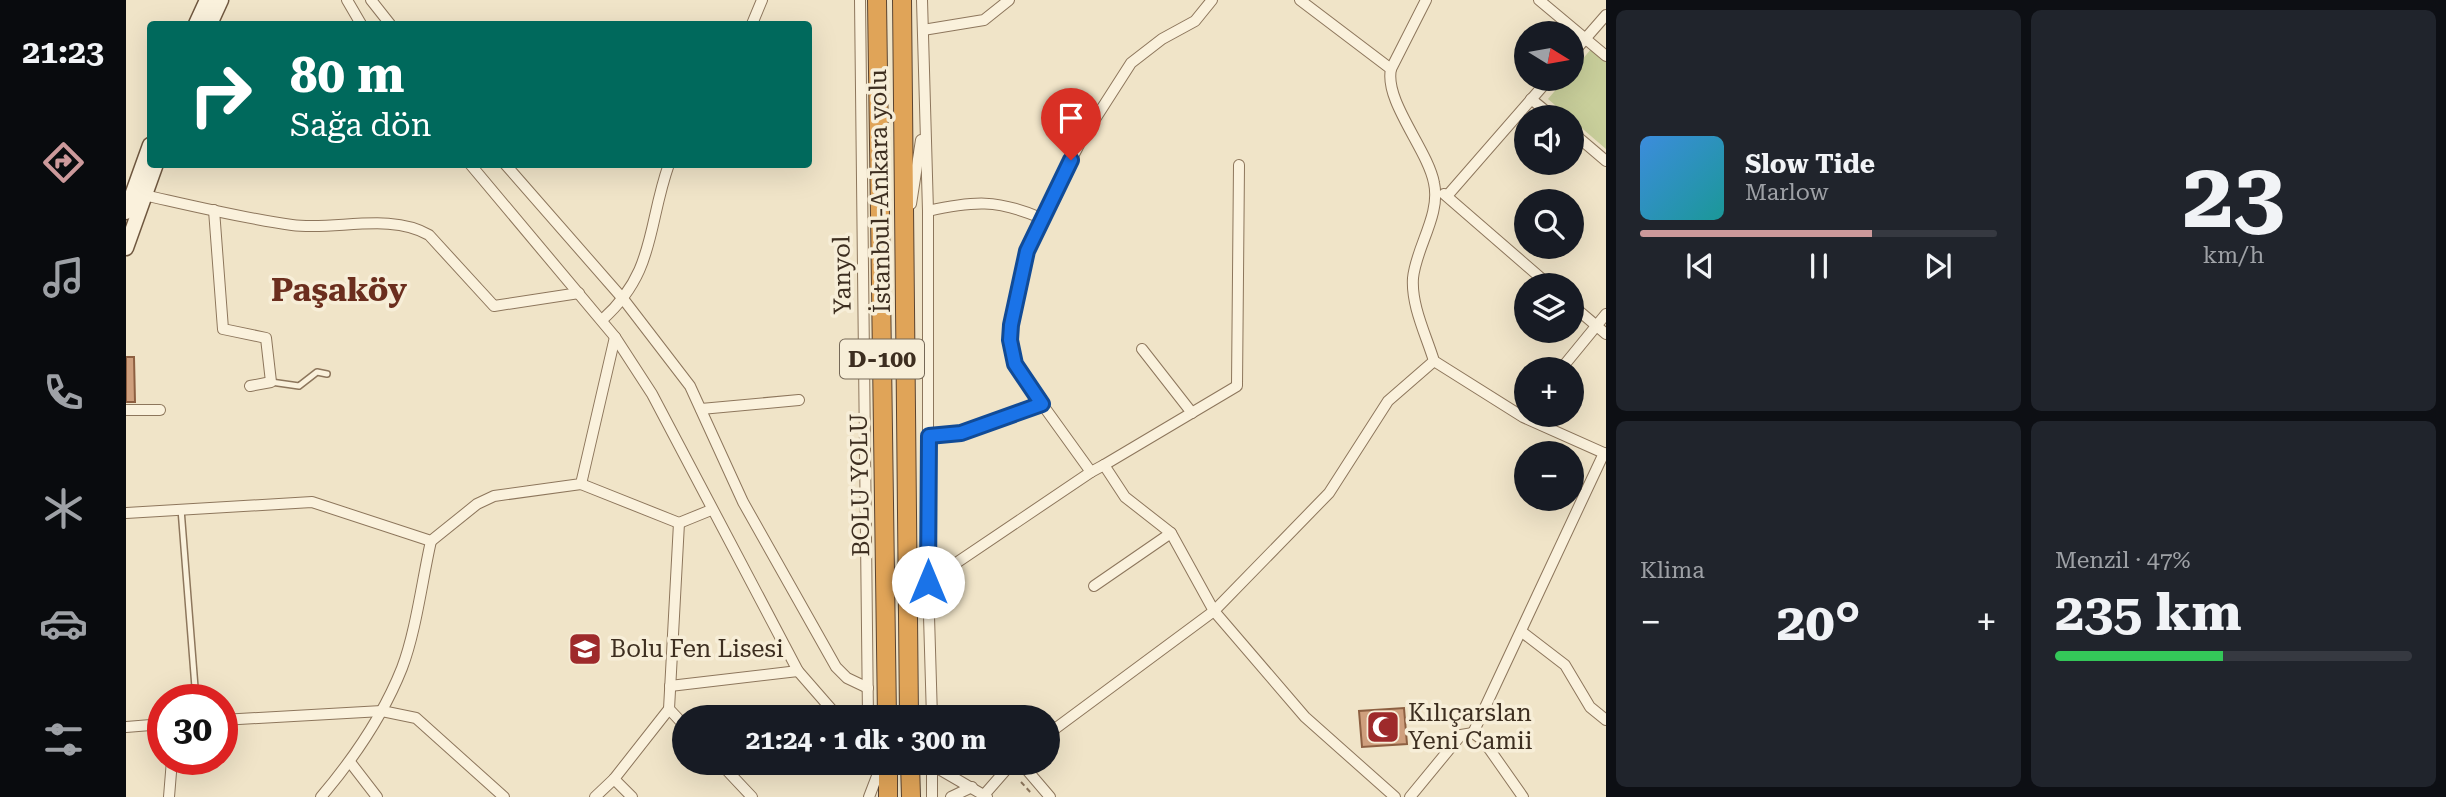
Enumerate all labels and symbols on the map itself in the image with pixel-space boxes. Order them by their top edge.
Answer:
north arrow [1514,21,1584,91]
street label: İstanbul-Ankara yolu [863,69,896,313]
pin [1041,88,1101,160]
street label: Yanyol [827,235,857,315]
district label: Paşaköy [271,271,408,309]
road number: D-100 [840,340,924,378]
street label: BOLU YOLU [845,413,875,557]
position arrow [891,545,965,619]
school or university icon: Bolu Fen Lisesi [566,630,604,668]
place label: Bolu Fen Lisesi [610,635,784,663]
speed limit sign: 30 [147,684,238,775]
place label: Kılıçarslan Yeni Camii [1408,699,1533,755]
mosque icon: Kılıçarslan Yeni Camii [1364,708,1402,746]

